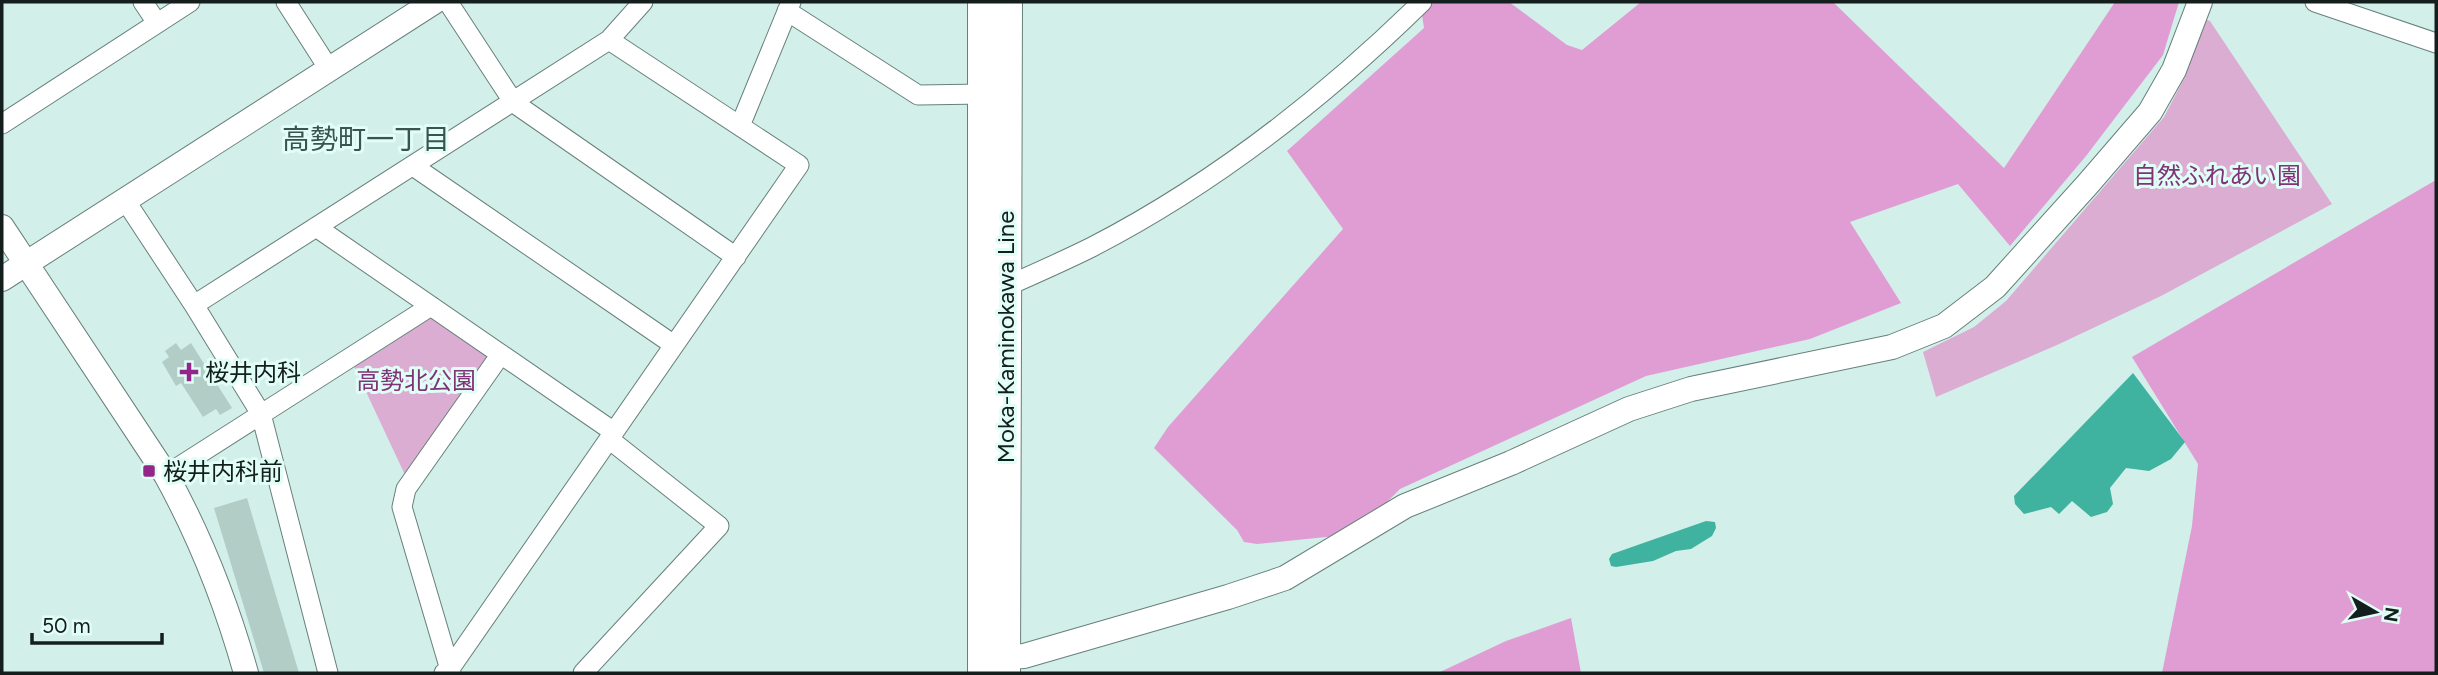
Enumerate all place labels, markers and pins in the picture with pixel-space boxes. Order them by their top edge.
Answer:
place label: 桜井内科 [205,358,301,387]
marker: 桜井内科 [179,362,199,382]
place label: 桜井内科前 [163,457,283,486]
marker: 桜井内科前 [141,463,157,479]

